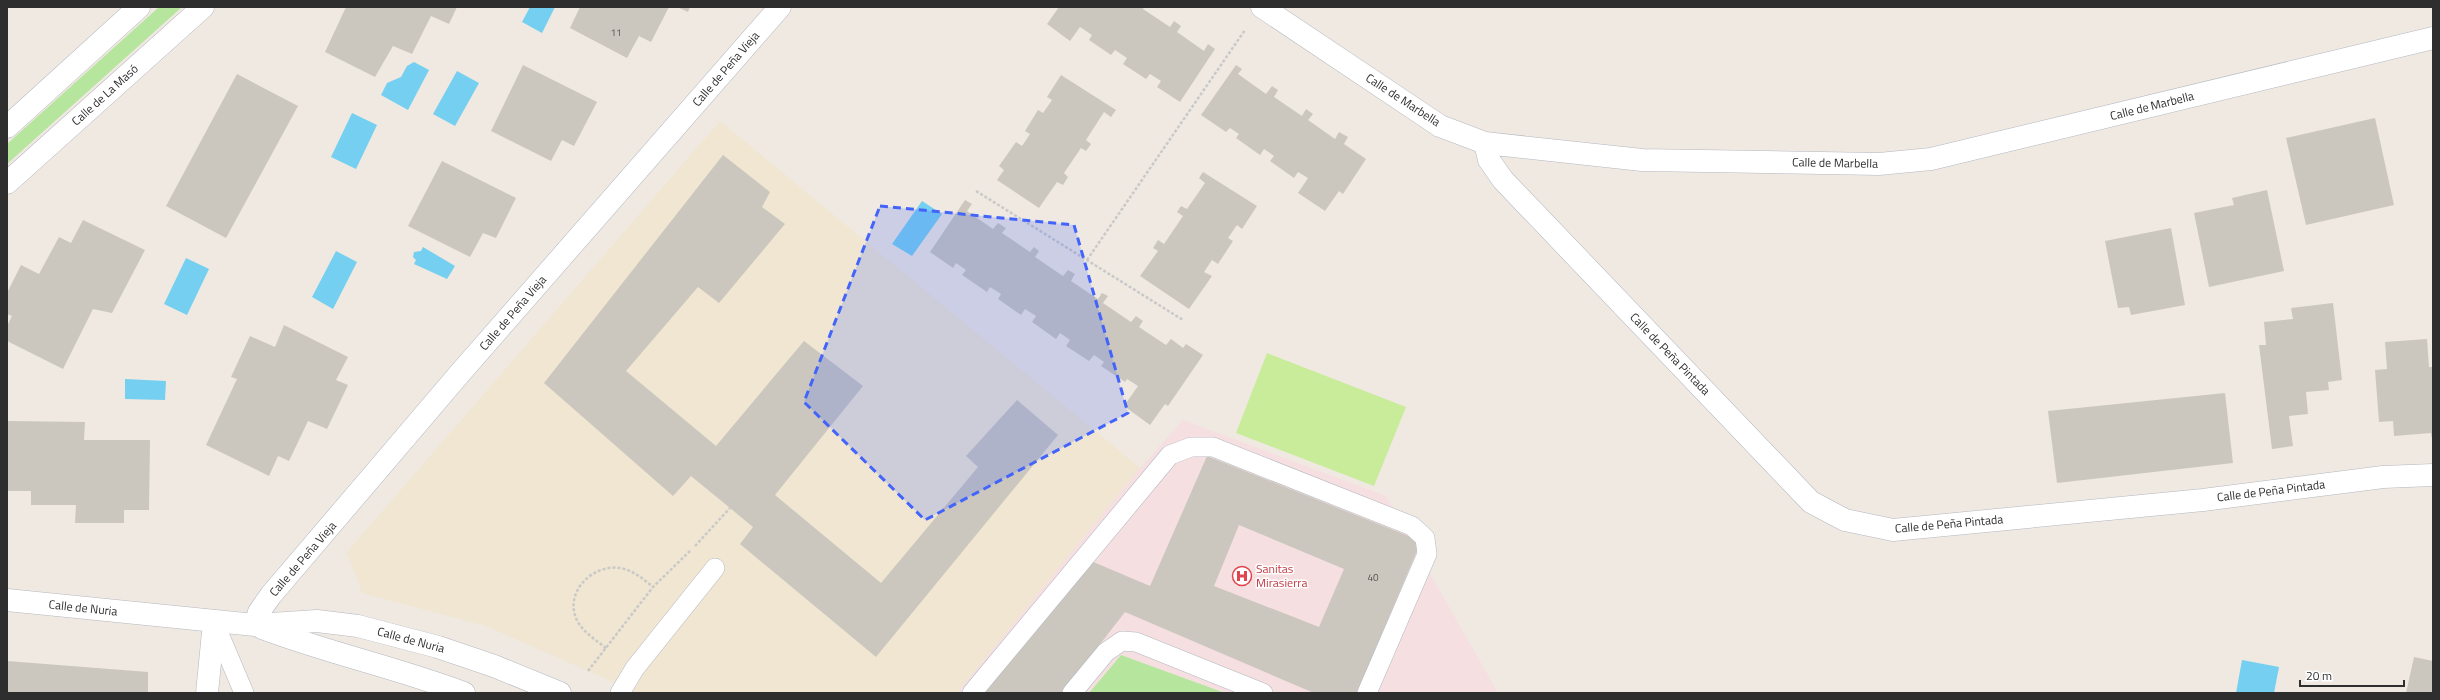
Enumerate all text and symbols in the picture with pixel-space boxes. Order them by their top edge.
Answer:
house number: 11 [610,25,622,40]
street label: Calle de Peña Vieja [687,27,764,111]
street label: Calle de La Masó [67,59,142,130]
street label: Calle de Marbella [1362,68,1445,131]
street label: Calle de Marbella [2108,86,2196,125]
street label: Calle de Marbella [1792,152,1878,173]
street label: Calle de Peña Vieja [474,271,551,355]
street label: Calle de Peña Pintada [1626,308,1715,399]
street label: Calle de Peña Pintada [2216,474,2326,507]
street label: Calle de Peña Pintada [1894,509,2004,538]
street label: Calle de Peña Vieja [264,517,341,601]
place label: Sanitas Mirasierra [1256,559,1307,592]
hospital icon: Sanitas Mirasierra [1231,565,1253,587]
house number: 40 [1367,570,1379,585]
street label: Calle de Nuria [48,594,118,621]
street label: Calle de Nuria [375,621,447,658]
scale bar [2300,662,2404,688]
text: 20 m [2306,666,2332,685]

